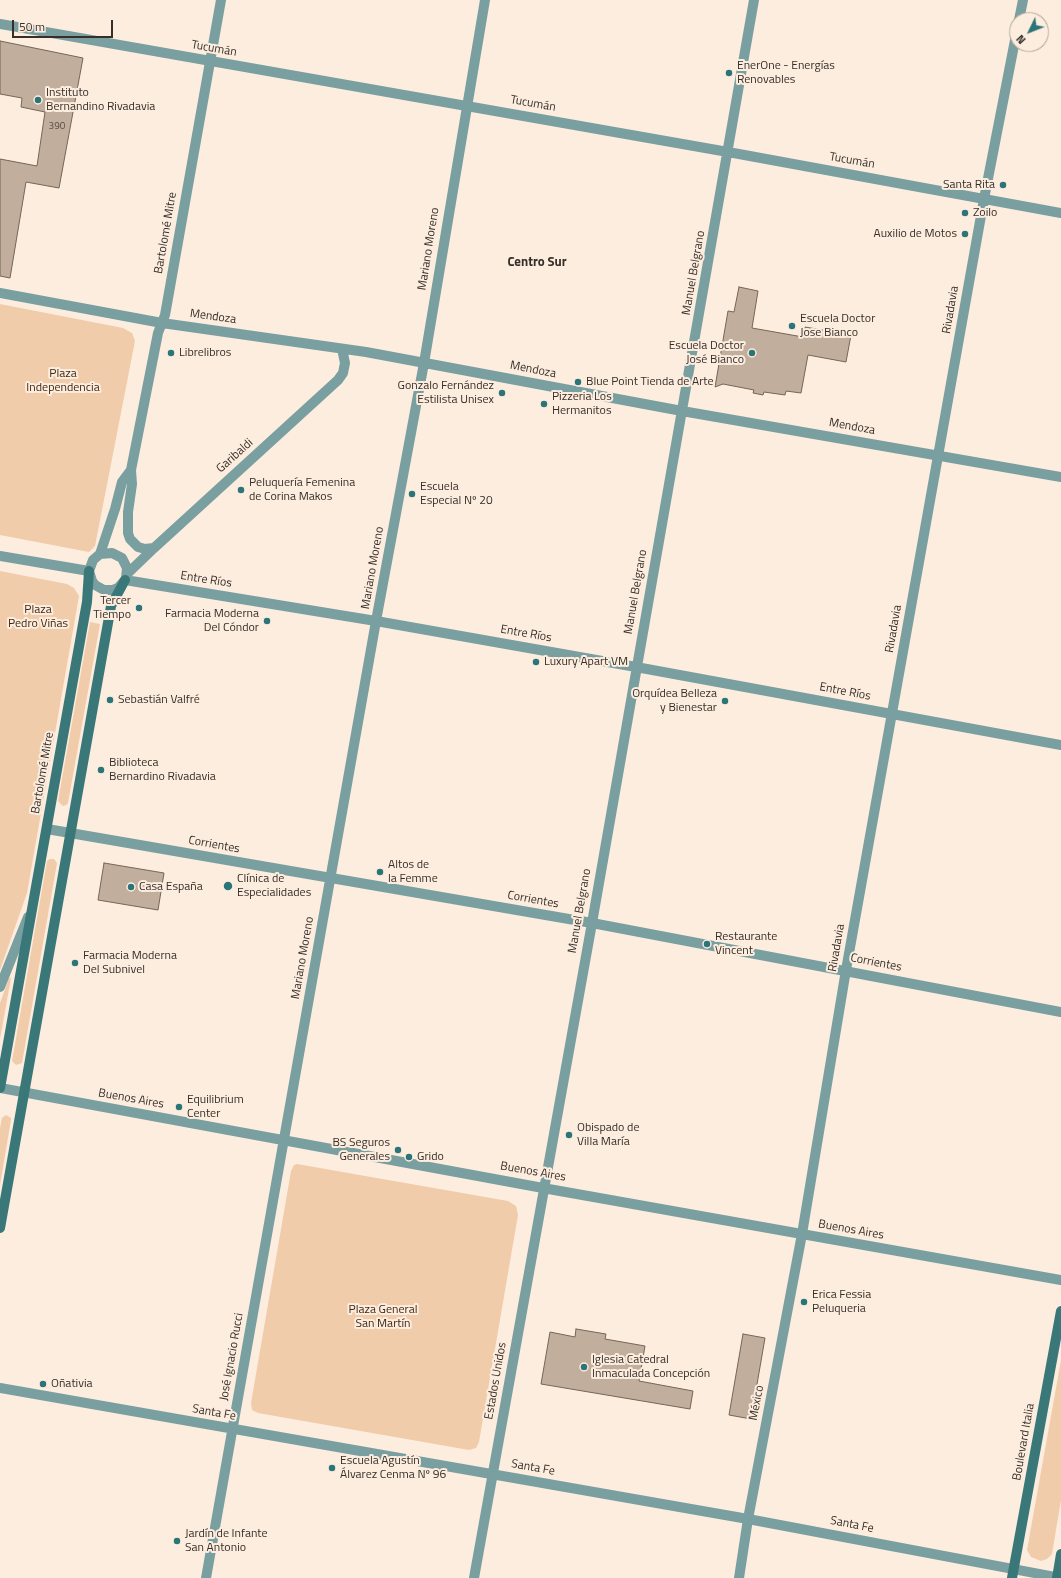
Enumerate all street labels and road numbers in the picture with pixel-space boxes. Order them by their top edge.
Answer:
street label: Tucumán [190,38,238,60]
street label: Tucumán [509,93,557,115]
street label: Tucumán [828,150,876,172]
street label: Bartolomé Mitre [152,191,180,275]
street label: Mariano Moreno [415,207,443,291]
street label: Manuel Belgrano [679,230,709,316]
street label: Rivadavia [940,285,962,335]
street label: Mendoza [189,307,237,327]
street label: Mendoza [509,358,557,382]
street label: Mendoza [828,416,876,438]
street label: Garibaldi [214,436,256,476]
street label: Mariano Moreno [359,526,387,610]
street label: Manuel Belgrano [621,549,651,635]
street label: Entre Ríos [179,569,233,591]
street label: Rivadavia [883,604,905,654]
street label: Entre Ríos [499,622,553,646]
street label: Entre Ríos [818,680,872,704]
street label: Bartolomé Mitre [29,731,57,815]
street label: Corrientes [187,833,241,857]
street label: Manuel Belgrano [565,868,595,954]
street label: Corrientes [506,888,560,912]
street label: Mariano Moreno [289,916,317,1000]
street label: Rivadavia [826,923,848,973]
street label: Corrientes [849,951,903,975]
street label: Buenos Aires [97,1086,165,1112]
street label: Buenos Aires [499,1159,567,1185]
street label: Buenos Aires [817,1217,885,1243]
street label: José Ignacio Rucci [217,1312,247,1402]
street label: Estados Unidos [482,1341,510,1421]
street label: México [747,1384,767,1422]
street label: Santa Fe [191,1402,237,1424]
street label: Boulevard Italia [1010,1402,1038,1482]
street label: Santa Fe [510,1457,556,1479]
street label: Santa Fe [829,1514,875,1536]

